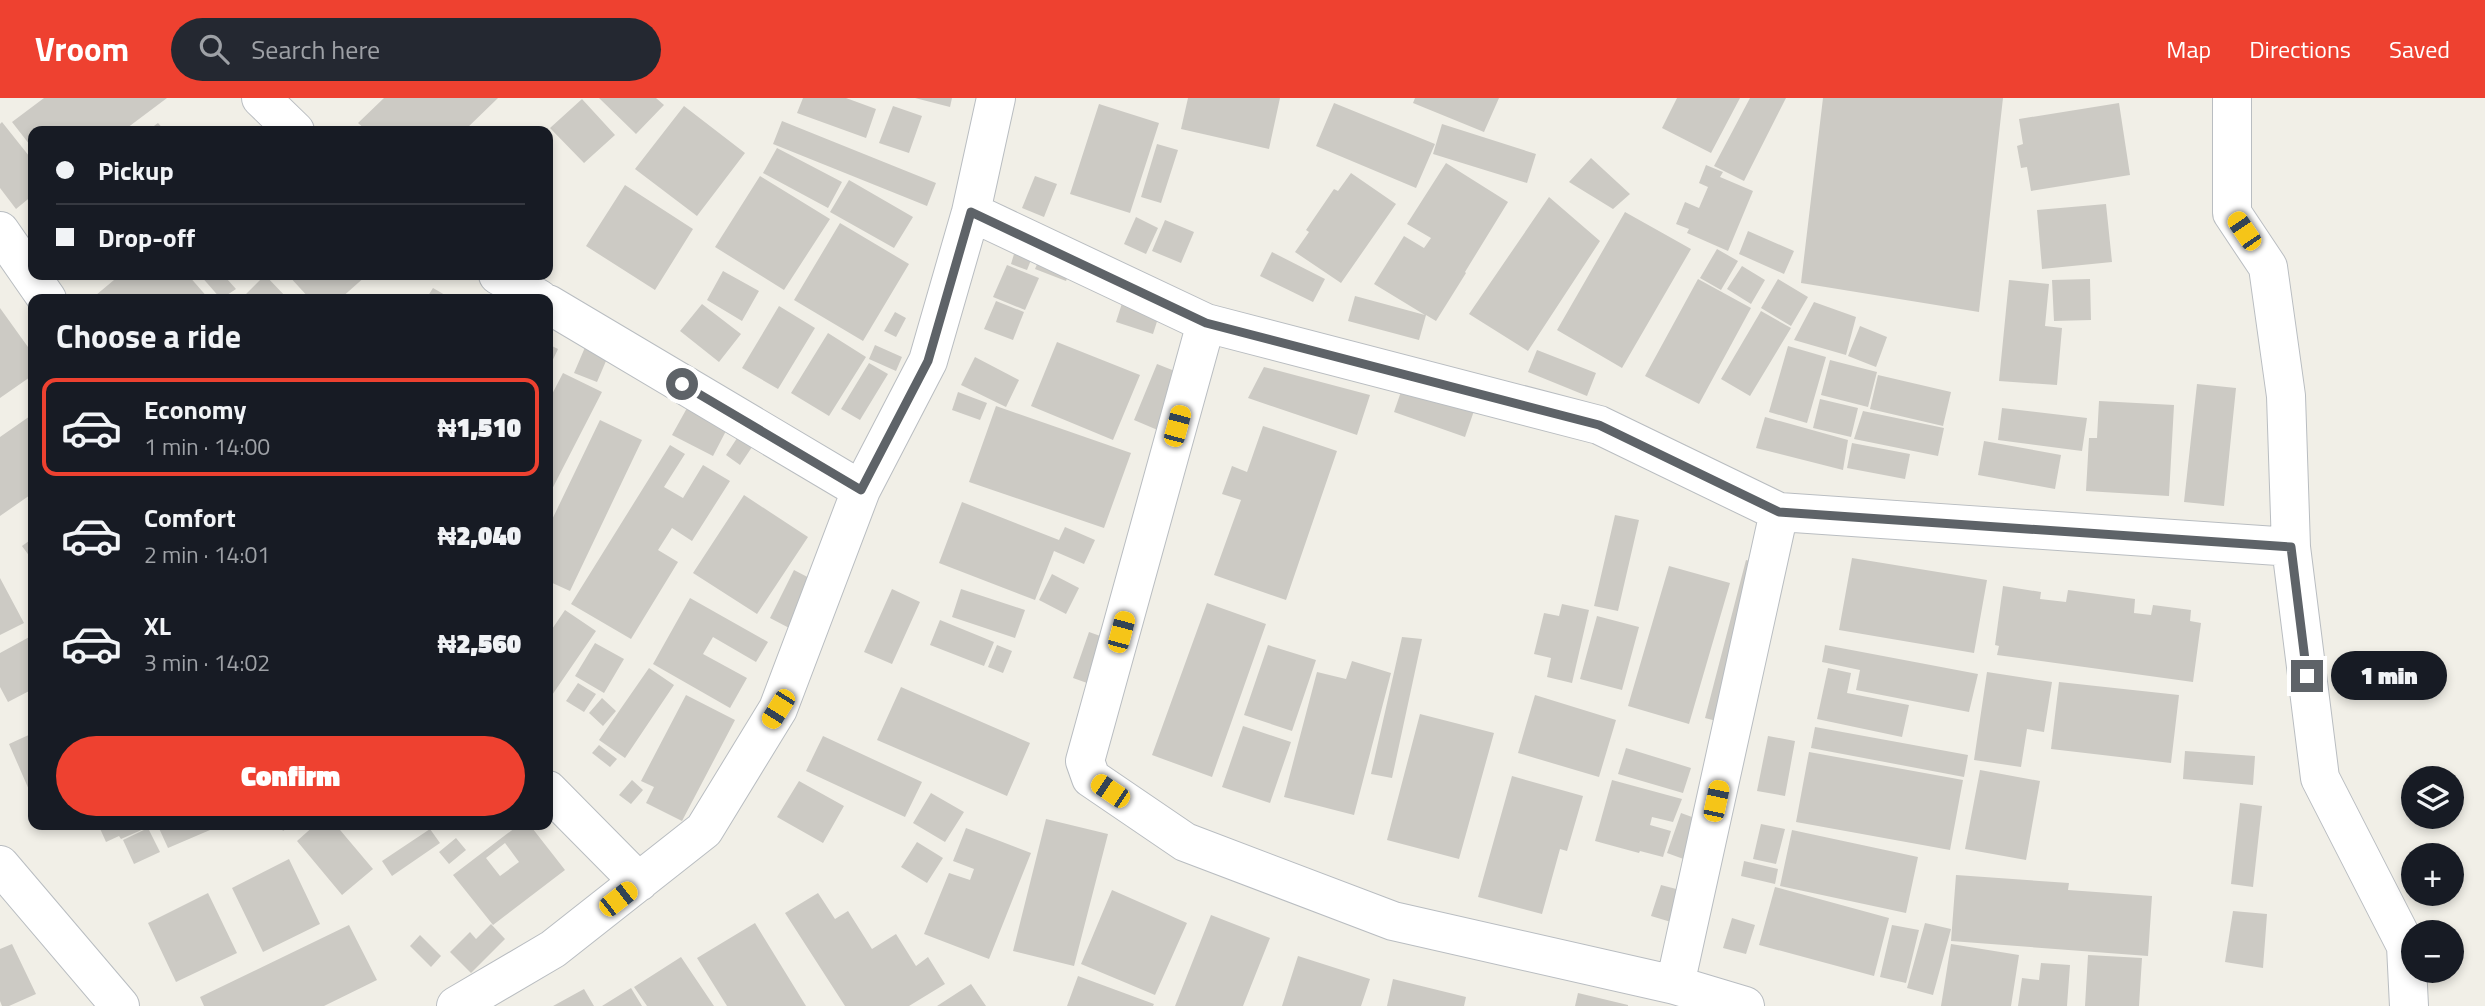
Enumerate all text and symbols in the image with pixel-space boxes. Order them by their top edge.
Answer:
search box [171,18,661,81]
text: Vroom [35,24,129,74]
icon: search [195,30,233,68]
text: Search here [251,30,380,69]
text: Map [2166,31,2211,67]
text: Directions [2249,31,2351,67]
text: Saved [2389,31,2450,67]
text: Pickup [98,151,174,190]
car [2224,208,2265,254]
text: Drop-off [98,218,195,257]
text: Choose a ride [56,312,241,360]
route start [666,368,698,400]
text: Economy [144,390,246,429]
icon: car [60,396,123,459]
car [1162,403,1193,449]
text: ₦1,510 [438,408,521,447]
text: 1 min · 14:00 [144,429,270,464]
text: Comfort [144,498,236,537]
icon: car [60,504,123,567]
text: ₦2,040 [438,516,521,555]
text: 2 min · 14:01 [144,537,270,572]
text: XL [144,606,171,645]
car [1106,609,1137,655]
icon: car [60,612,123,675]
text: ₦2,560 [438,624,521,663]
text: 3 min · 14:02 [144,645,270,680]
callout: 1 min [2332,652,2447,700]
text: 1 min [2360,658,2418,693]
route end [2291,660,2323,692]
car [758,686,799,732]
button: Confirm [56,736,525,816]
map controls [2401,766,2464,983]
button: layers [2401,766,2464,829]
car [1087,771,1134,811]
car [1702,778,1731,824]
button: + [2401,843,2464,906]
car [595,878,642,920]
button: − [2401,920,2464,983]

